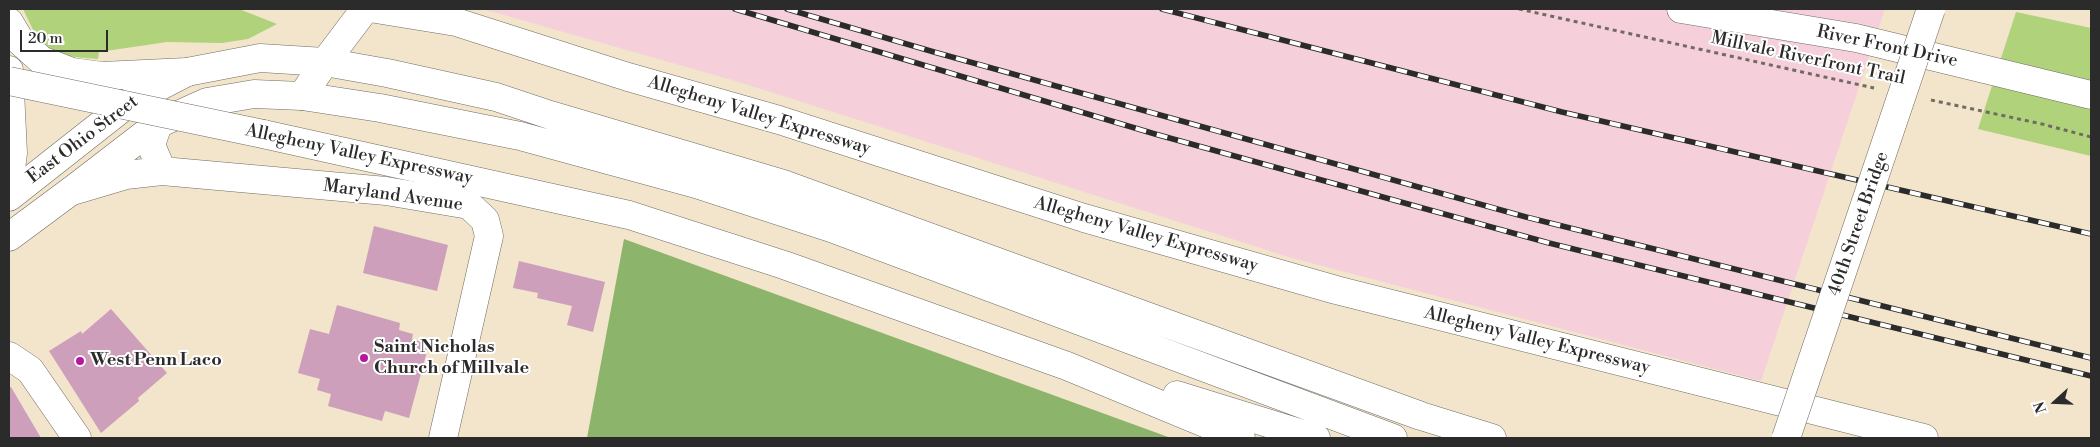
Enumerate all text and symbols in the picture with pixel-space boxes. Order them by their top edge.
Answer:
scale bar [22,20,110,52]
street label: River Front Drive [1815,22,1959,72]
street label: Millvale Riverfront Trail [1709,28,1907,90]
text: 20 m [28,29,63,48]
street label: Allegheny Valley Expressway [645,72,873,160]
street label: East Ohio Street [23,91,143,189]
street label: Allegheny Valley Expressway [243,120,475,190]
street label: 40th Street Bridge [1824,149,1894,299]
street label: Maryland Avenue [322,176,464,216]
street label: Allegheny Valley Expressway [1032,193,1260,277]
street label: Allegheny Valley Expressway [1422,302,1652,380]
place label: Saint Nicholas Church of Millvale [374,337,529,379]
place label: West Penn Laco [90,350,222,372]
marker: Saint Nicholas Church of Millvale [358,352,370,364]
marker: West Penn Laco [74,355,86,367]
north arrow [2030,377,2080,427]
text: N [2031,399,2051,415]

